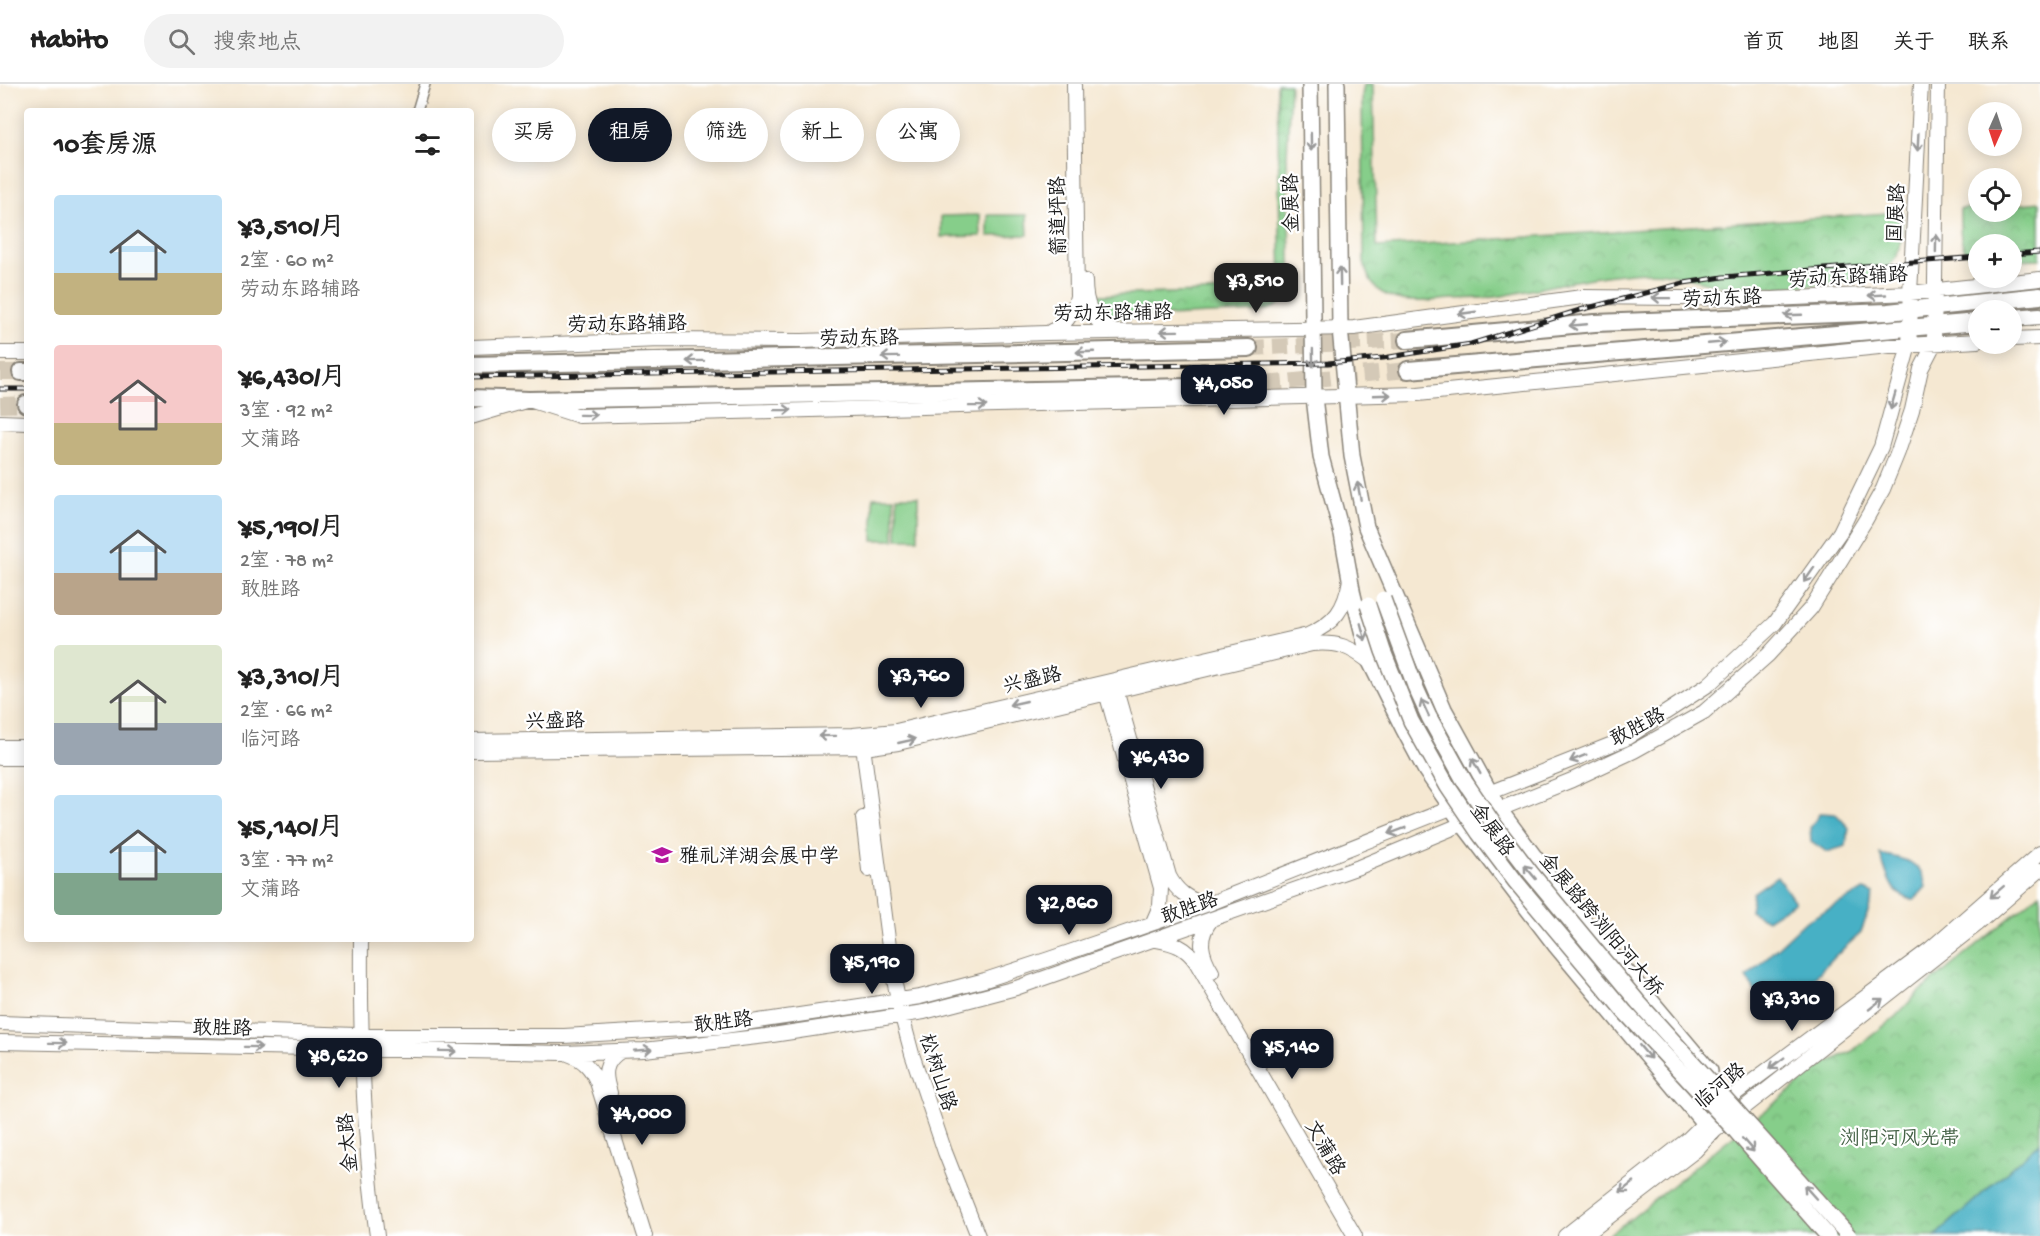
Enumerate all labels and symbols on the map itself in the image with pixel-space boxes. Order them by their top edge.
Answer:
north arrow [1968,102,2022,156]
one-way arrow [1305,132,1317,152]
one-way arrow [1913,132,1924,152]
street label: 金展路 [1279,172,1306,233]
street label: 箭道坪路 [1046,175,1073,256]
street label: 国展路 [1883,182,1912,244]
one-way arrow [1930,234,1942,254]
pin: ¥3,510 [1207,263,1305,314]
street label: 劳动东路辅路 [1788,263,1910,294]
one-way arrow [1334,266,1346,286]
street label: 劳动东路 [1682,286,1763,313]
one-way arrow [1868,289,1888,300]
one-way arrow [1652,292,1672,304]
street label: 劳动东路辅路 [1053,301,1174,328]
one-way arrow [1458,307,1478,318]
one-way arrow [1784,310,1804,321]
street label: 劳动东路辅路 [567,312,688,339]
one-way arrow [1568,320,1588,331]
one-way arrow [1159,325,1179,337]
street label: 劳动东路 [819,326,900,353]
one-way arrow [1707,337,1726,348]
one-way arrow [1076,347,1096,358]
one-way arrow [1308,348,1319,368]
one-way arrow [881,351,901,363]
one-way arrow [686,355,706,367]
pin: ¥4,050 [1175,365,1273,416]
one-way arrow [1372,390,1392,401]
one-way arrow [1887,391,1899,410]
one-way arrow [967,400,987,412]
one-way arrow [772,404,792,416]
one-way arrow [577,409,597,421]
one-way arrow [1353,481,1364,501]
one-way arrow [1803,567,1815,583]
one-way arrow [1357,622,1369,641]
pin: ¥3,760 [872,658,970,709]
street label: 兴盛路 [1001,662,1066,700]
one-way arrow [1009,697,1028,709]
one-way arrow [1418,699,1430,717]
street label: 敢胜路 [1606,703,1671,753]
street label: 兴盛路 [525,709,586,736]
one-way arrow [817,730,837,742]
one-way arrow [897,735,916,746]
pin: ¥6,430 [1112,739,1210,790]
one-way arrow [1569,753,1588,764]
one-way arrow [1470,758,1482,775]
street label: 金展路 [1463,799,1519,863]
one-way arrow [1388,826,1406,837]
school or university icon: 雅礼洋湖会展中学 [650,843,674,867]
place label: 雅礼洋湖会展中学 [679,845,839,870]
street label: 金展路跨浏阳河大桥 [1533,849,1668,1003]
one-way arrow [1524,864,1537,880]
pin: ¥2,860 [1020,885,1118,936]
one-way arrow [1989,885,2004,899]
street label: 敢胜路 [1157,887,1223,931]
pin: ¥5,190 [823,944,921,995]
pin: ¥3,310 [1743,981,1841,1032]
one-way arrow [1868,997,1884,1010]
street label: 敢胜路 [692,1007,756,1040]
street label: 敢胜路 [192,1016,253,1043]
pin: ¥5,140 [1243,1029,1341,1080]
street label: 松树山路 [912,1031,961,1116]
one-way arrow [48,1037,68,1049]
pin: ¥8,620 [290,1038,388,1089]
one-way arrow [243,1042,263,1053]
one-way arrow [633,1044,653,1055]
one-way arrow [1638,1044,1652,1059]
one-way arrow [438,1045,458,1057]
street label: 临河路 [1690,1057,1752,1116]
one-way arrow [1769,1057,1785,1070]
pin: ¥4,000 [593,1095,691,1146]
street label: 金太路 [334,1111,365,1174]
street label: 文蒲路 [1298,1116,1350,1181]
park label: 浏阳河风光带 [1840,1127,1960,1152]
one-way arrow [1741,1137,1755,1152]
one-way arrow [1619,1181,1635,1194]
one-way arrow [1803,1185,1817,1200]

